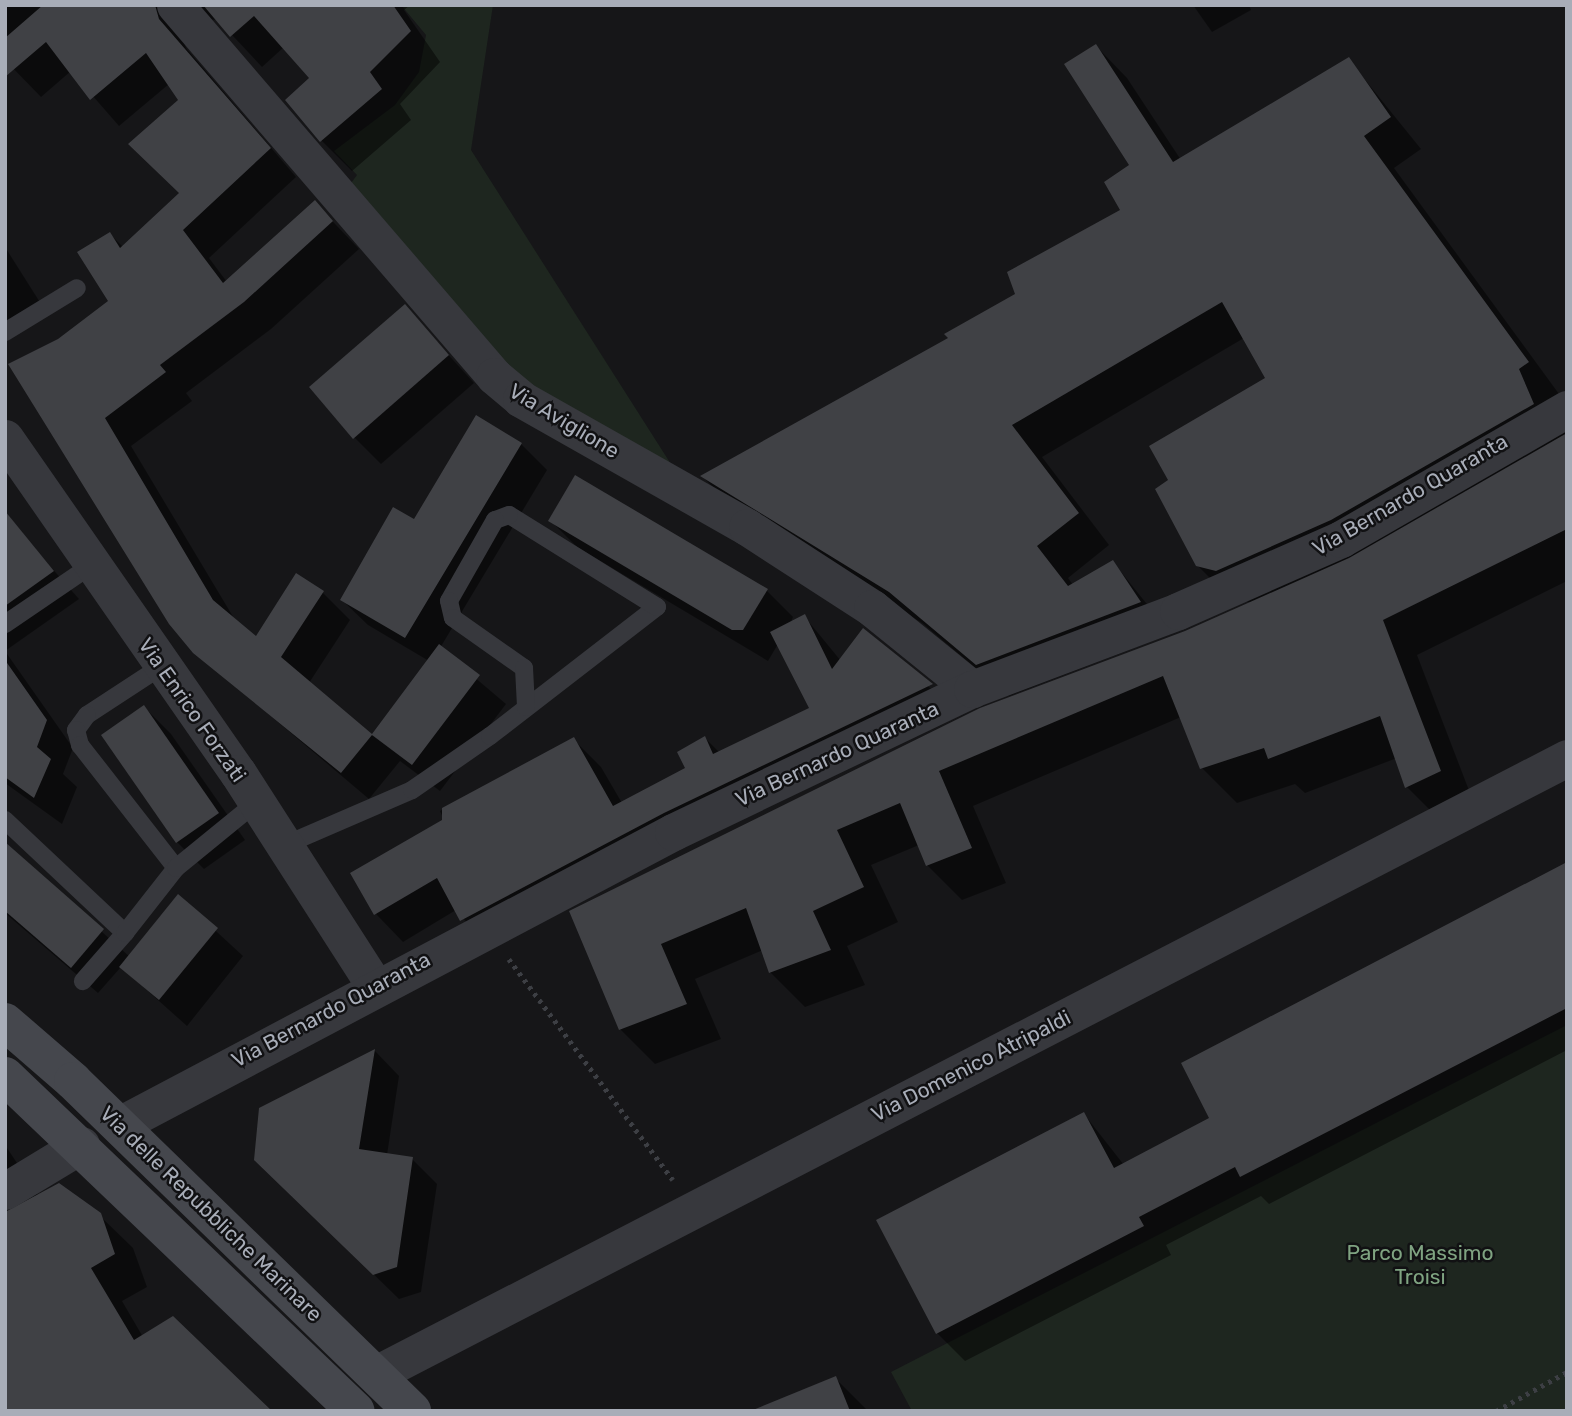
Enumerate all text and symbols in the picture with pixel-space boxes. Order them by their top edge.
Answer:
street label: Via Aviglione [504,378,624,464]
street label: Via Bernardo Quaranta [1308,429,1512,561]
street label: Via Enrico Forzati [133,633,251,787]
street label: Via Bernardo Quaranta [731,696,943,812]
street label: Via Bernardo Quaranta [227,947,435,1073]
street label: Via Domenico Atripaldi [867,1005,1075,1127]
street label: Via delle Repubbliche Marinare [95,1101,327,1327]
park label: Parco Massimo Troisi [1347,1240,1493,1290]

